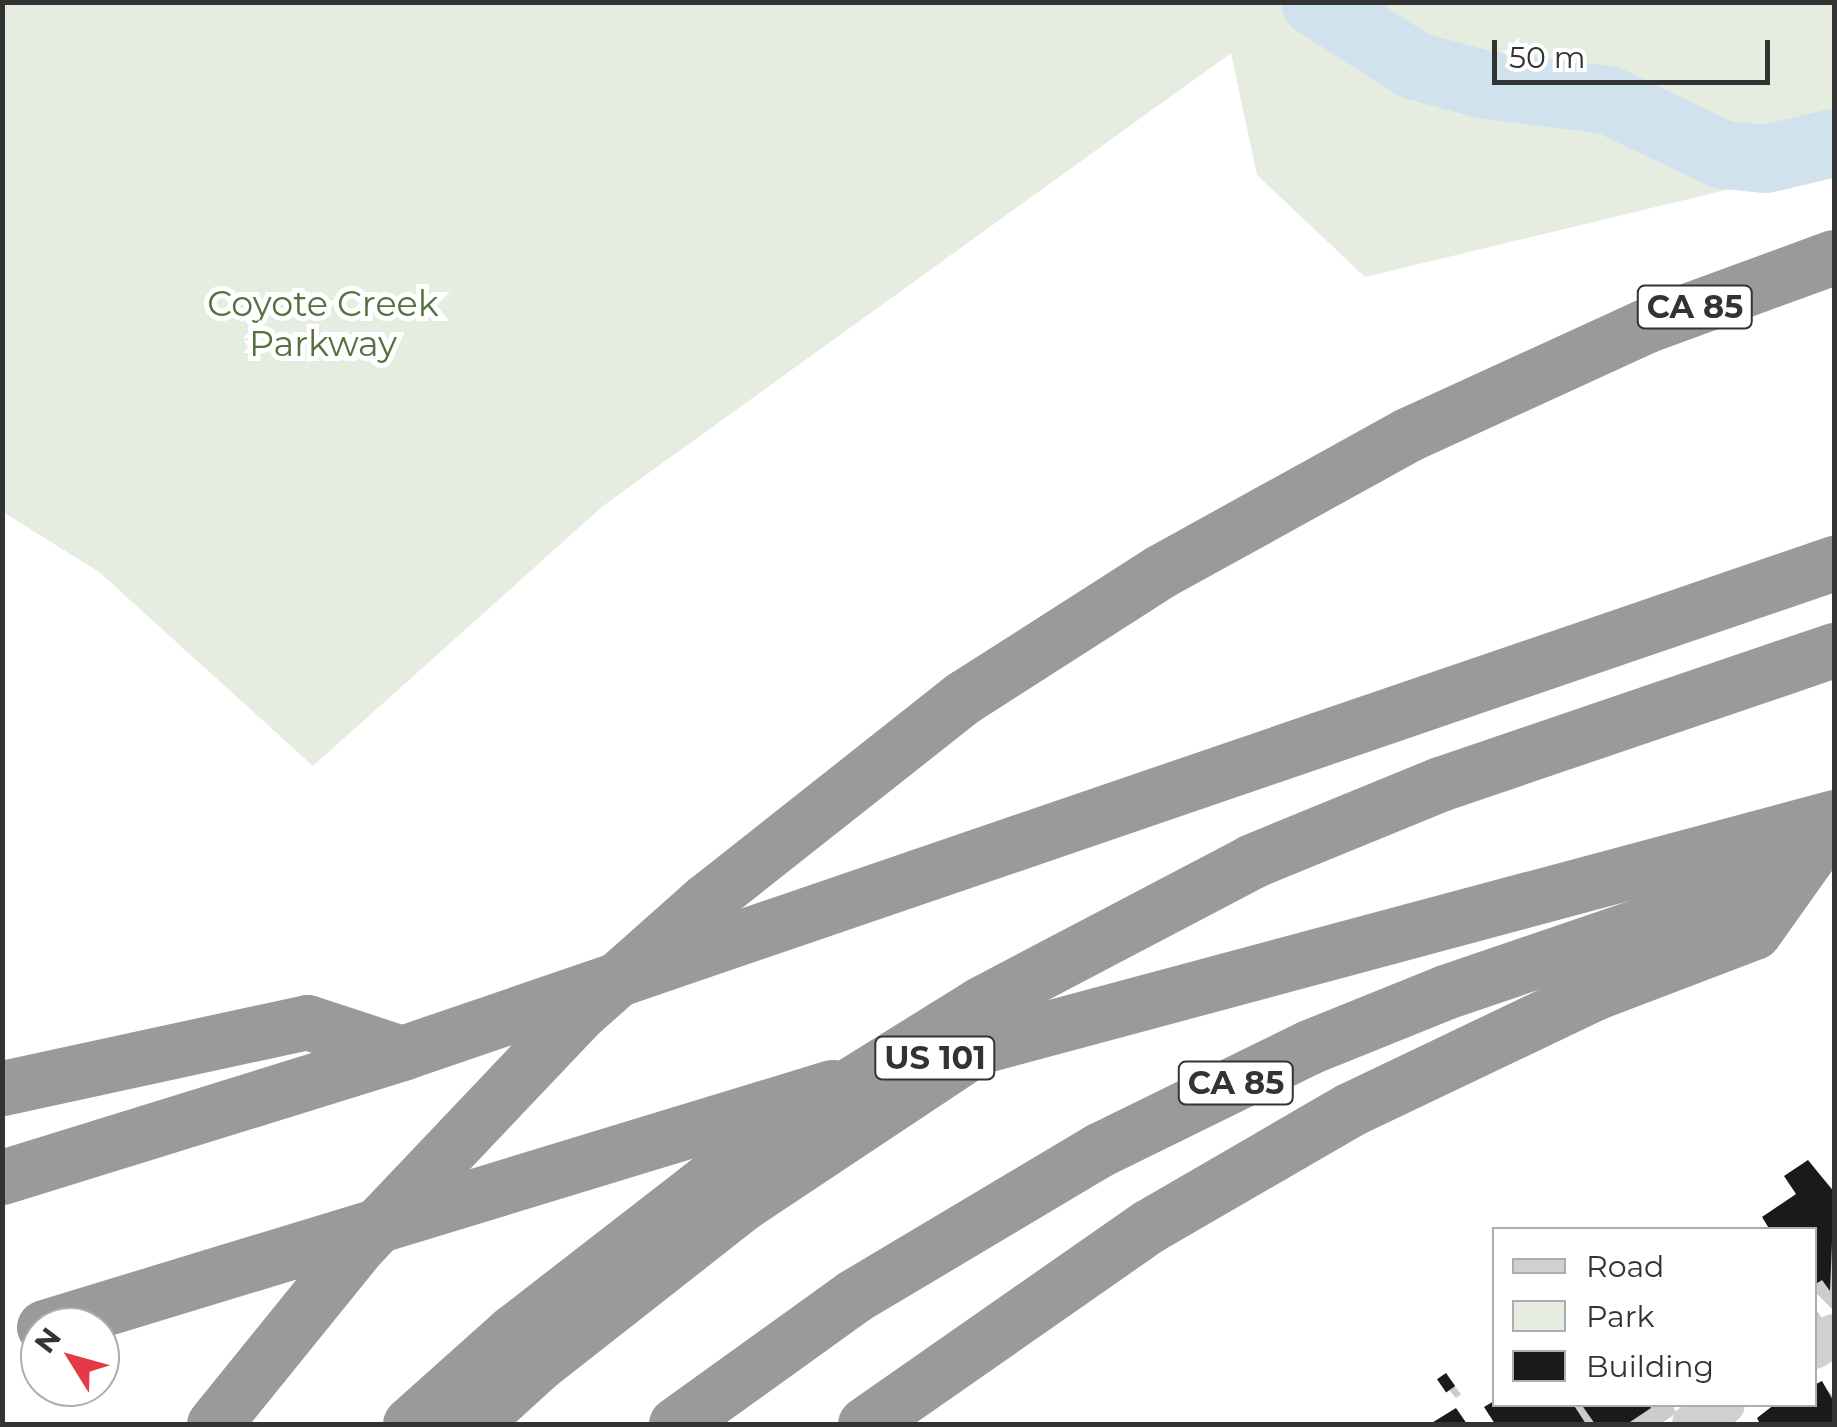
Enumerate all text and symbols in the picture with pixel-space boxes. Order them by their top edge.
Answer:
scale bar [1497,20,1774,82]
text: 50 m [1509,39,1586,76]
road number: CA 85 [1635,280,1755,334]
park label: Coyote Creek Parkway [207,283,439,365]
road number: US 101 [872,1031,998,1085]
road number: CA 85 [1176,1056,1296,1110]
legend [1492,1227,1817,1407]
text: Road [1586,1248,1664,1285]
text: Park [1586,1298,1655,1335]
north arrow [20,1307,120,1407]
text: N [27,1321,68,1359]
text: Building [1586,1348,1714,1385]

